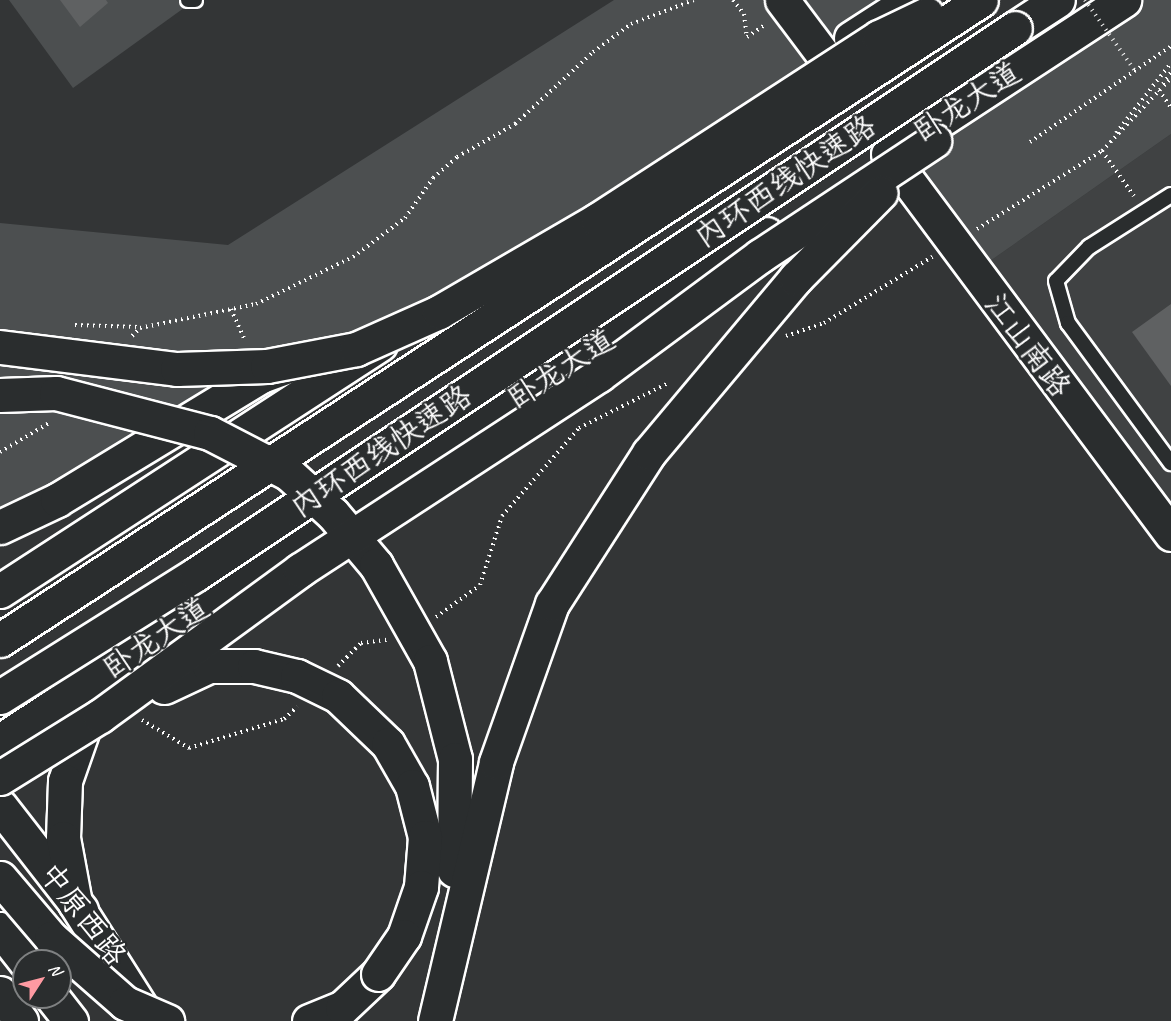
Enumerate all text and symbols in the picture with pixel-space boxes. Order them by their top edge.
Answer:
street label: 卧龙大道 [907,54,1027,150]
street label: 内环西线快速路 [688,107,882,255]
street label: 江山南路 [978,286,1078,404]
street label: 卧龙大道 [501,321,621,417]
street label: 内环西线快速路 [284,377,478,525]
street label: 卧龙大道 [96,590,216,686]
street label: 中原西路 [32,856,134,972]
north arrow [12,949,72,1009]
text: N [44,960,66,979]

